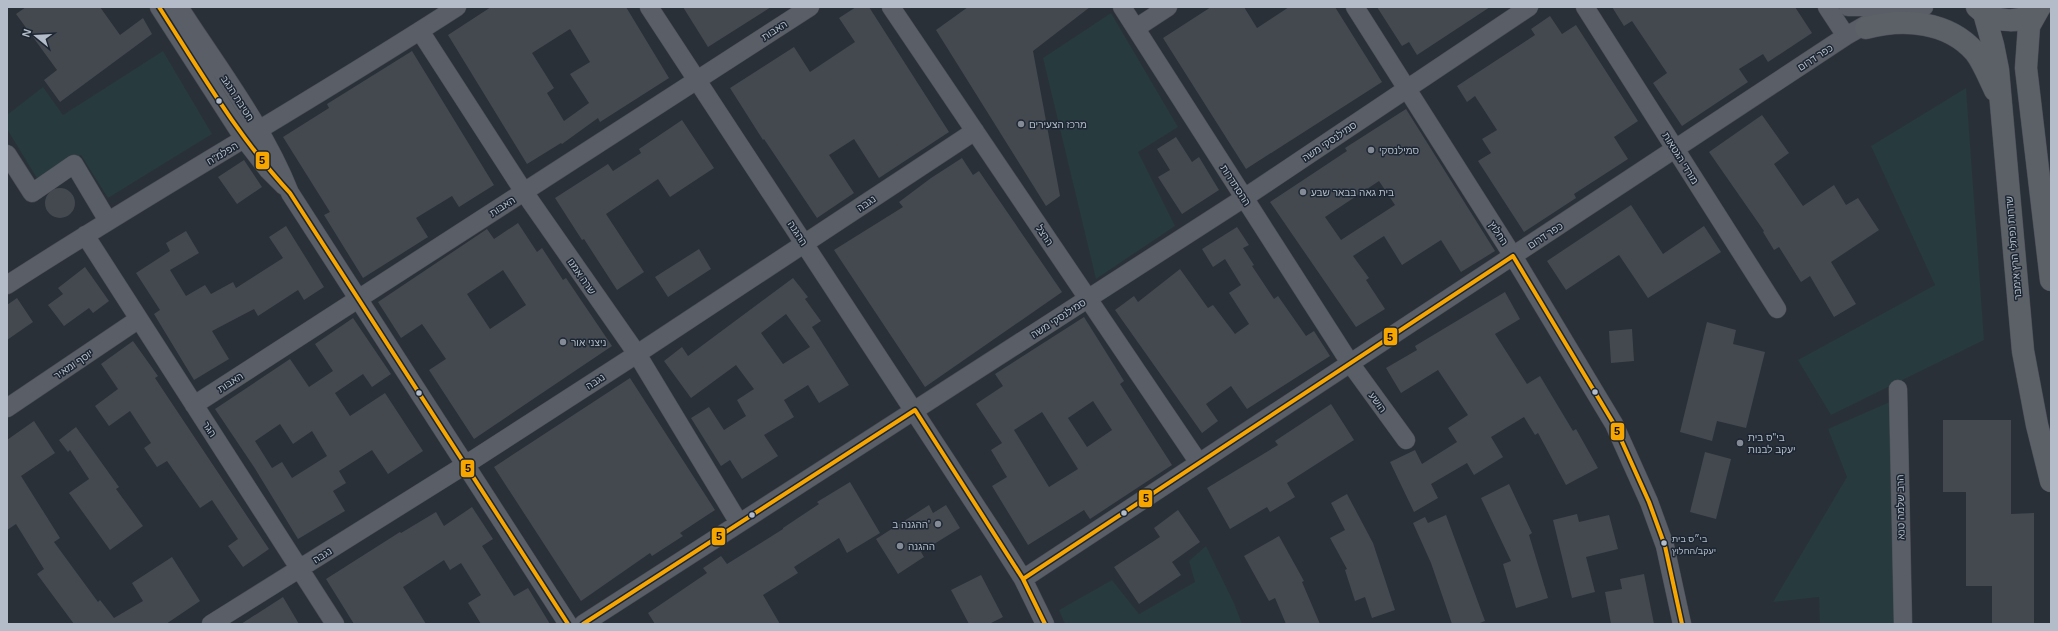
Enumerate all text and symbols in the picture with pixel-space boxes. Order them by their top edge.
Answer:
north arrow [16,16,56,56]
street label: האבות [759,18,789,43]
text: N [20,27,33,39]
street label: כפר דרום [1796,42,1835,73]
street label: חטיבת הנגב [219,74,256,123]
unlabelled marker [214,96,224,106]
marker: מרכז הצעירים [1016,119,1026,129]
place label: מרכז הצעירים [1029,119,1087,130]
street label: סמילנסקי משה [1300,119,1359,164]
street label: מורדי הגטאות [1660,130,1701,186]
street label: הפלמ"ח [205,140,240,167]
marker: סמילנסקי [1366,145,1376,155]
place label: סמילנסקי [1379,145,1420,156]
line badge: 5 [255,151,270,170]
text: 5 [259,154,265,166]
street label: ההסתדרות [1218,163,1253,208]
marker: בית גאה בבאר שבע [1298,187,1308,197]
place label: בית גאה בבאר שבע [1311,187,1394,198]
street label: נגבה [855,193,878,214]
street label: האבות [487,194,517,219]
street label: שדרות נפתלי הרץ אימבר [2003,196,2024,300]
street label: ההגנה [786,219,810,248]
street label: החלוץ [1487,219,1510,247]
street label: כפר דרום [1526,220,1565,251]
street label: הרצל [1034,223,1055,248]
street label: שרה אמנו [565,256,598,296]
street label: סמילנסקי משה [1029,296,1088,340]
line badge: 5 [1383,327,1398,346]
text: 5 [1387,331,1393,343]
marker: ניצני אור [558,337,568,347]
place label: ניצני אור [571,337,607,348]
street label: יוסף ומאיר [52,347,95,381]
street label: האבות [215,370,245,395]
street label: נגבה [584,371,607,392]
unlabelled marker [1590,387,1600,397]
unlabelled marker [414,388,424,398]
street label: הושע [1367,390,1389,414]
street label: הגר [201,420,219,439]
line badge: 5 [1610,422,1625,441]
text: 5 [1614,425,1620,437]
place label: בי"ס בית יעקב לבנות [1748,432,1796,455]
marker: בי"ס בית יעקב לבנות [1735,438,1745,448]
line badge: 5 [460,459,475,478]
text: 5 [465,462,471,474]
street label: הרב שלמה טנא [1894,474,1907,540]
line badge: 5 [1138,489,1153,508]
text: 5 [1143,492,1149,504]
unlabelled marker [1119,508,1129,518]
unlabelled marker [747,510,757,520]
place label: ההגנה ב' [892,519,930,530]
marker: ההגנה ב' [933,519,943,529]
line badge: 5 [711,527,726,546]
text: 5 [716,530,722,542]
place label: בי״ס בית יעקב/החלוץ [1672,534,1716,556]
marker: בי״ס בית יעקב/החלוץ [1659,538,1669,548]
marker: ההגנה [895,541,905,551]
place label: ההגנה [908,541,935,552]
street label: נגבה [311,545,334,566]

